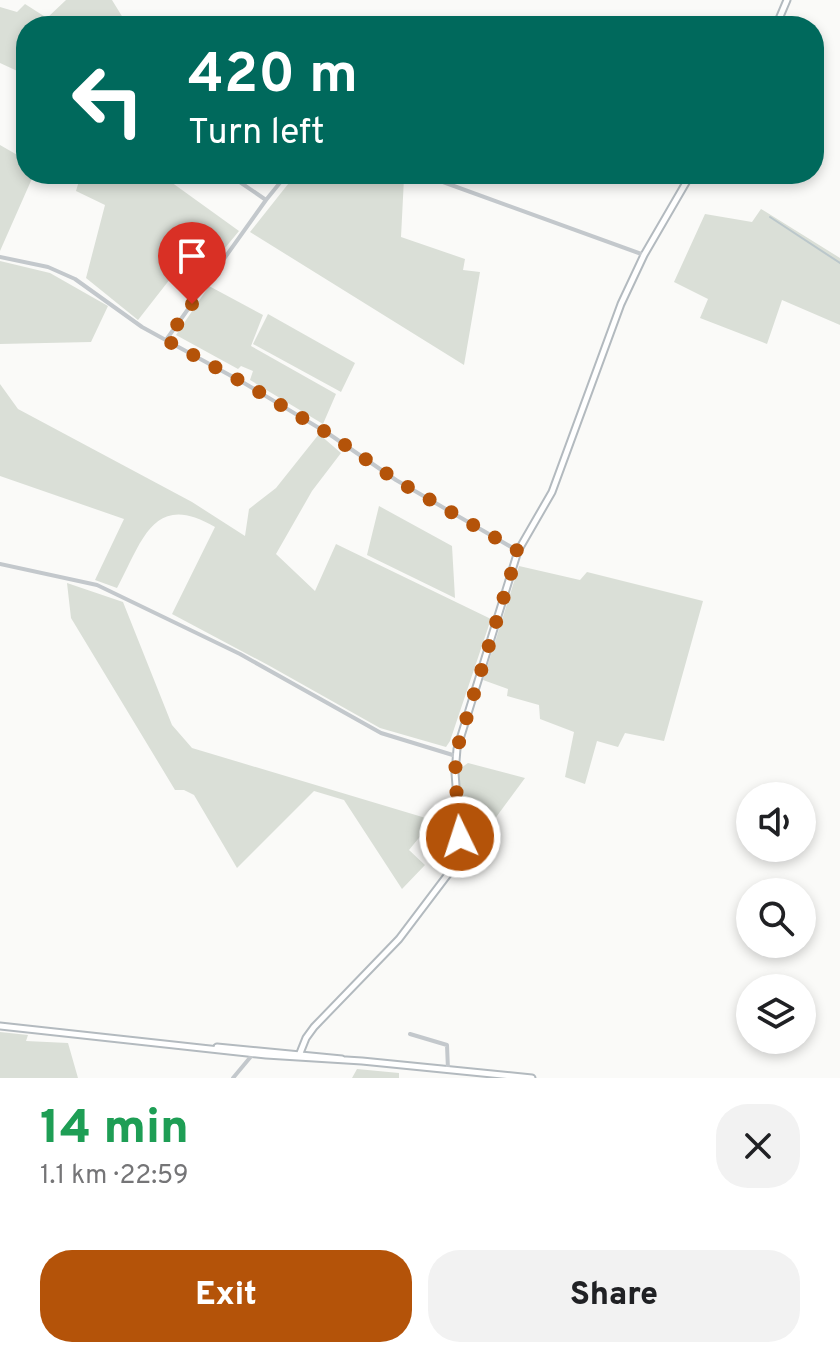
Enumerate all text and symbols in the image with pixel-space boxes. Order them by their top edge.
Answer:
text: 420 m [188,42,358,112]
icon: left [56,48,160,152]
text: Turn left [188,111,325,157]
pin [158,222,226,304]
icon: arrive [170,234,214,278]
map controls [736,782,816,1054]
button: sound [736,782,816,862]
position arrow [418,795,502,879]
button: search [736,878,816,958]
button: layers [736,974,816,1054]
text: 14 min [40,1100,189,1160]
button: close [716,1104,800,1188]
text: 1.1 km · 22:59 [40,1160,189,1193]
button: Exit [40,1250,412,1342]
button: Share [428,1250,800,1342]

